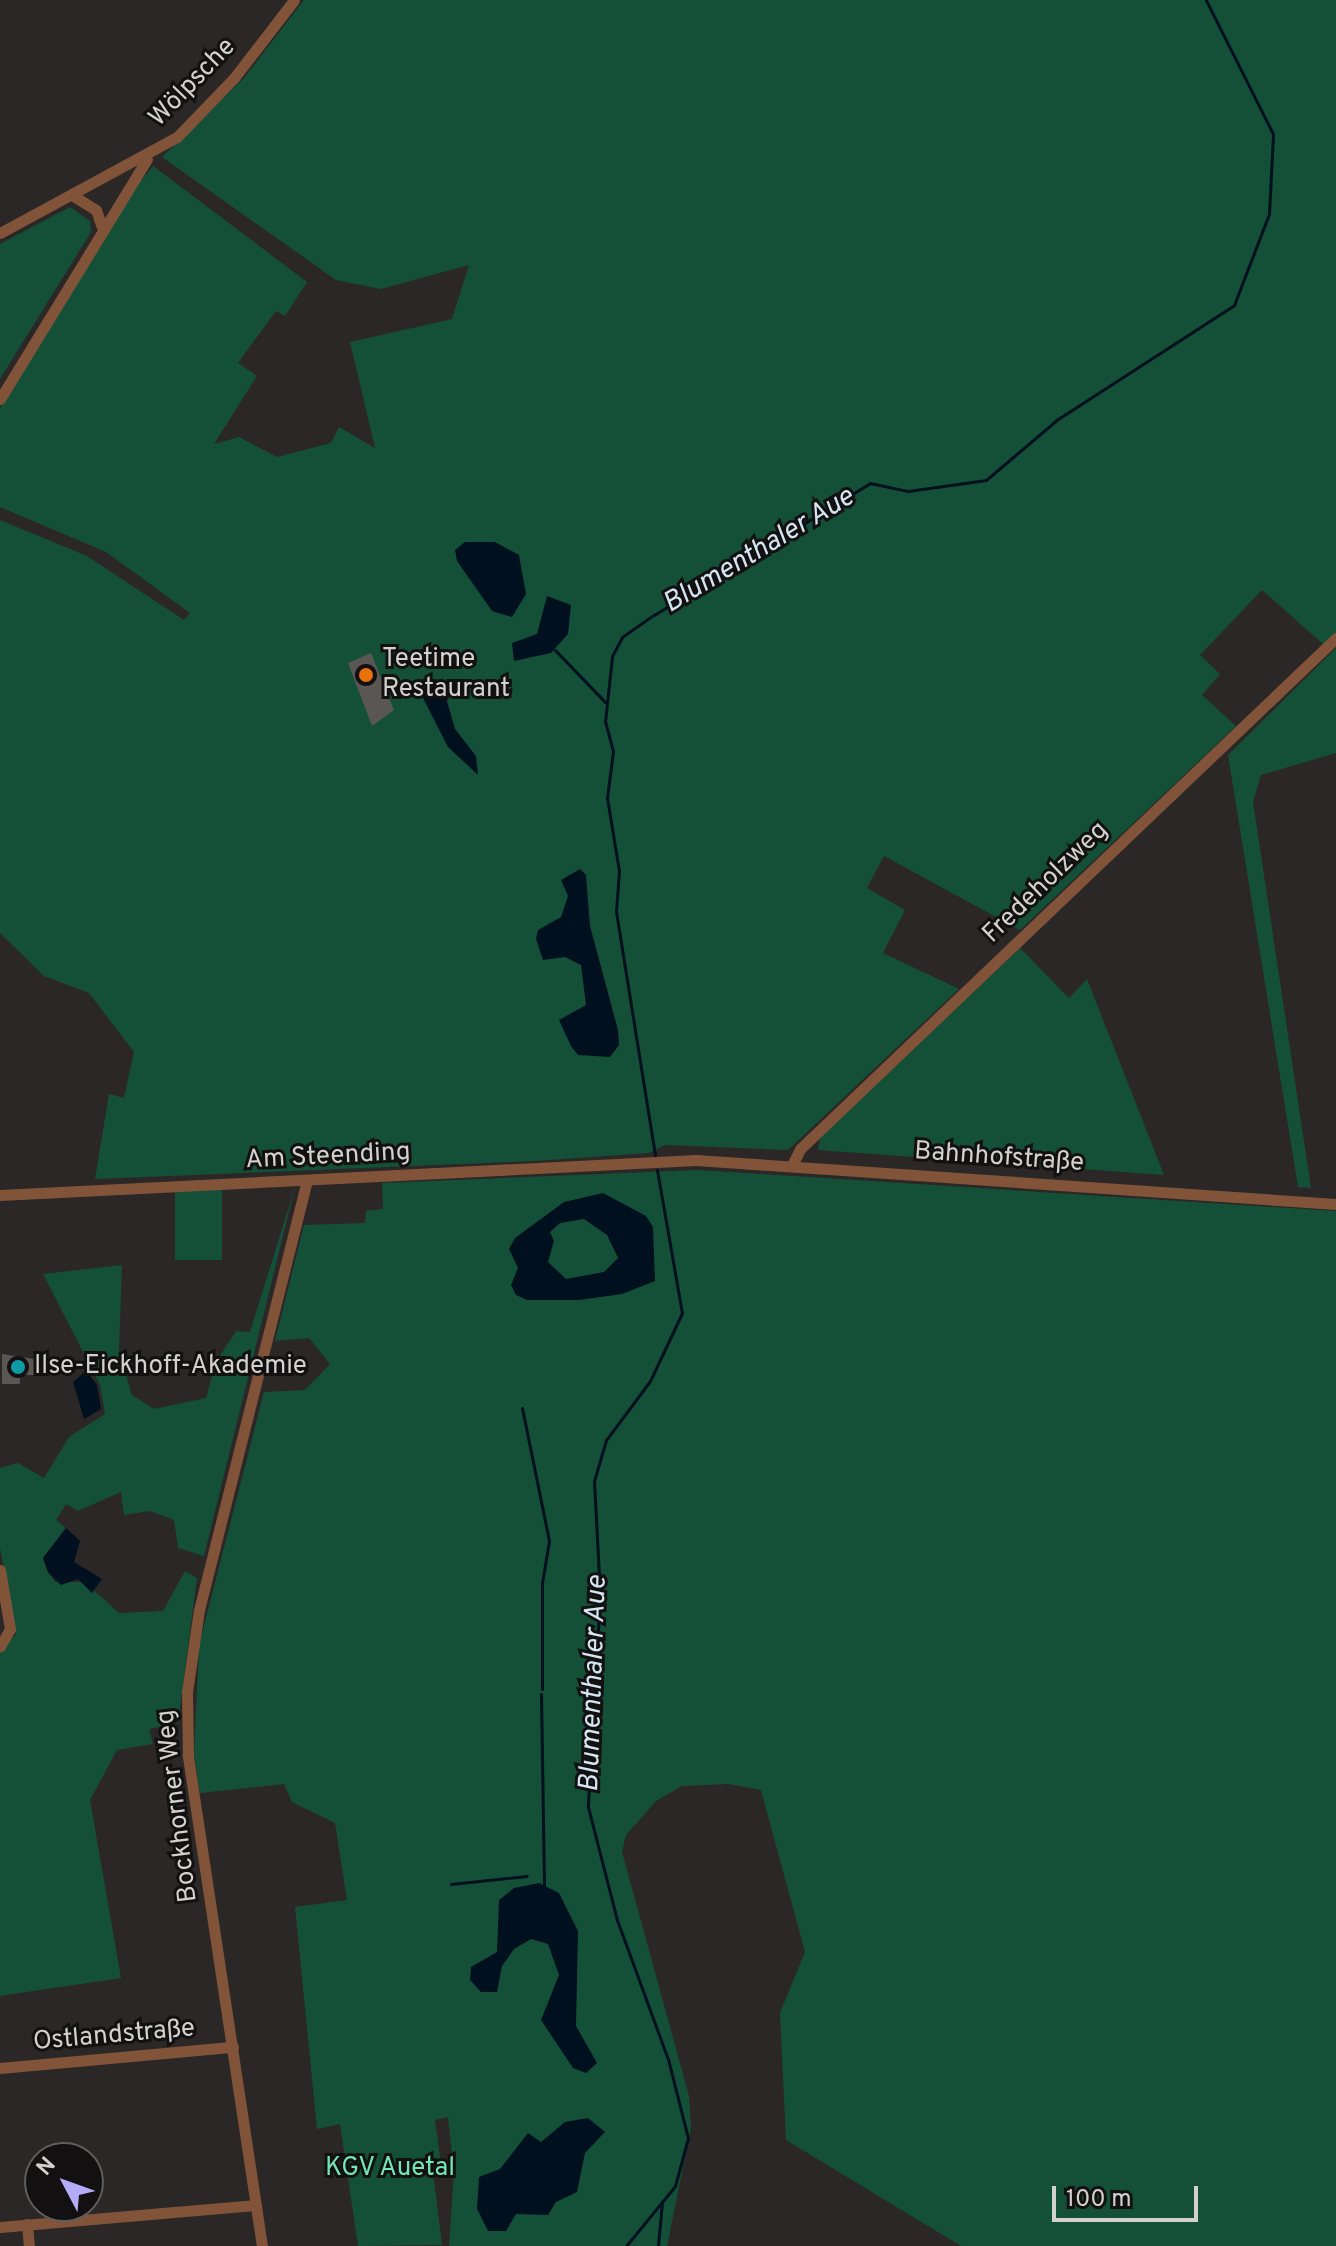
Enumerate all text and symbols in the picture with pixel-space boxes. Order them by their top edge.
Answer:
street label: Wölpsche [143,32,243,134]
water label: Blumenthaler Aue [657,480,861,622]
place label: Teetime Restaurant [382,644,510,706]
marker: Teetime Restaurant [357,666,375,684]
street label: Fredeholzweg [977,816,1115,950]
street label: Am Steending [245,1137,411,1177]
street label: Bahnhofstraße [913,1137,1085,1179]
place label: Ilse-Eickhoff-Akademie [34,1351,307,1383]
marker: Ilse-Eickhoff-Akademie [9,1358,27,1376]
water label: Blumenthaler Aue [573,1575,615,1793]
street label: Bockhorner Weg [151,1708,205,1904]
street label: Ostlandstraße [32,2013,196,2059]
north arrow [24,2142,104,2222]
text: N [32,2152,62,2182]
park label: KGV Auetal [324,2153,456,2185]
scale bar [1056,2170,1202,2220]
text: 100 m [1066,2185,1132,2215]

